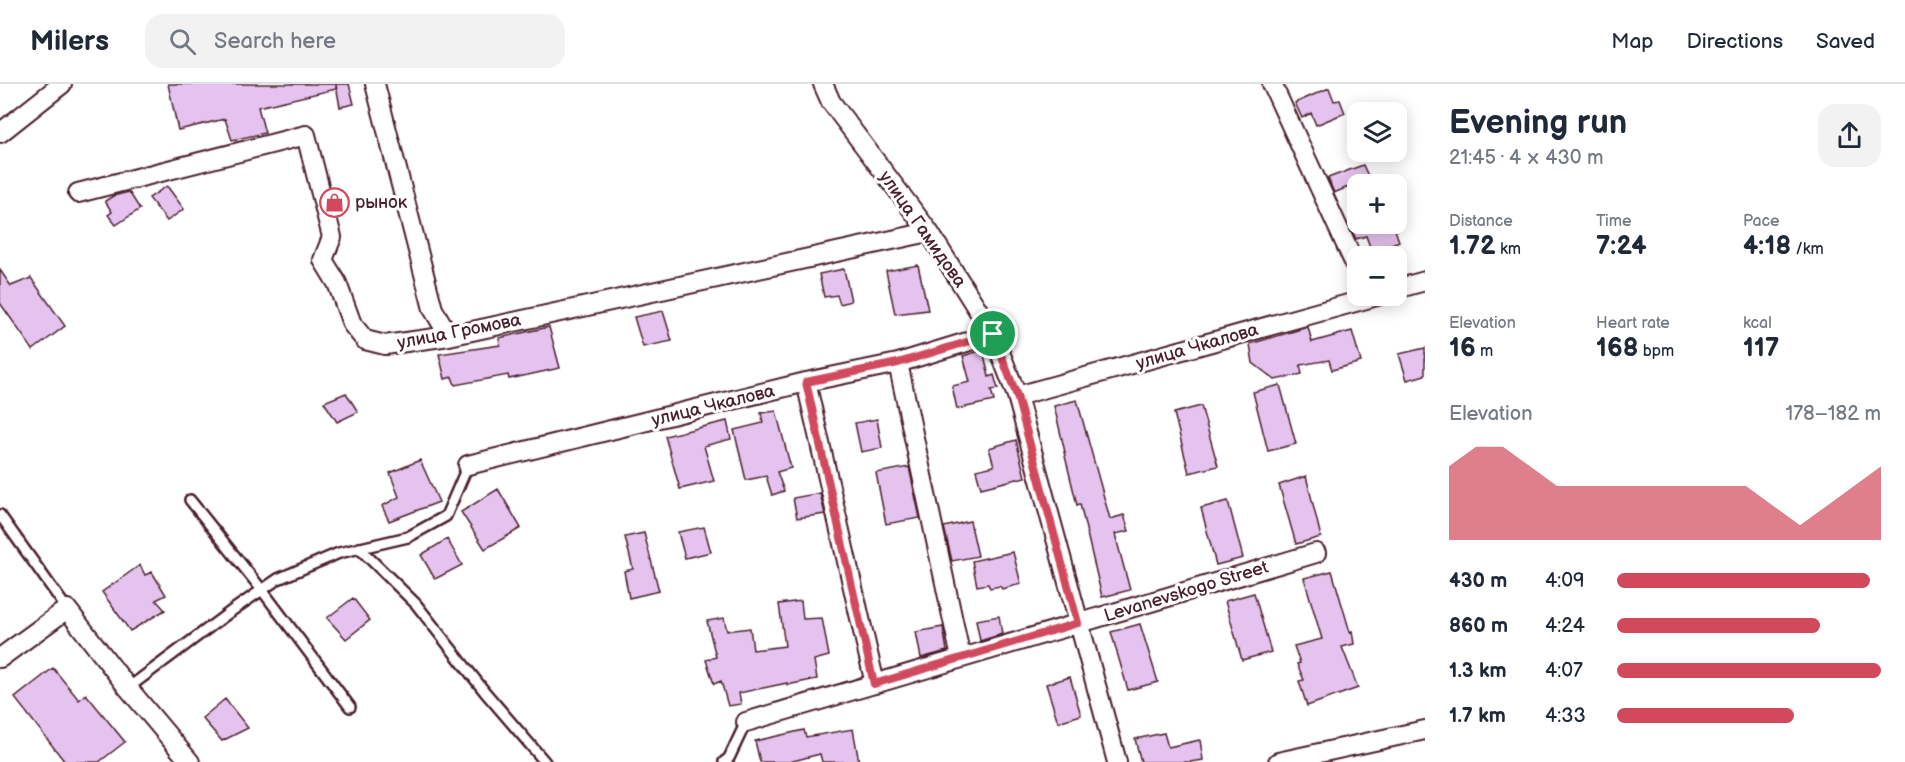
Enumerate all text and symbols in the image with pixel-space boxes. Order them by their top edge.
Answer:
search box [145,14,565,68]
text: Milers [30,25,109,58]
icon: search [166,25,199,58]
text: Search here [214,28,336,55]
text: Map [1611,29,1654,54]
text: Directions [1687,29,1783,54]
text: Saved [1816,29,1875,54]
map controls [1347,102,1407,306]
button: layers [1347,102,1407,162]
text: Evening run [1449,103,1627,143]
button: share [1818,104,1881,167]
text: 21:45 · 4 × 430 m [1449,146,1603,170]
street label: улица Гамидова [875,167,971,292]
button: + [1347,174,1407,234]
shop icon: рынок [318,186,350,218]
place label: рынок [355,192,408,213]
text: Distance [1449,212,1513,231]
text: Time [1596,212,1631,231]
text: Pace [1743,212,1779,231]
text: 1.72 [1449,231,1496,262]
text: 7:24 [1596,231,1646,262]
text: 4:18 [1743,231,1791,262]
text: km [1496,240,1521,259]
text: /km [1791,240,1824,259]
button: − [1347,246,1407,306]
pin [967,308,1018,359]
street label: улица Громова [396,309,523,354]
text: Elevation [1449,314,1516,333]
text: Heart rate [1596,314,1670,333]
text: kcal [1743,314,1772,333]
icon: arrive [976,317,1009,350]
street label: улица Чкалова [1134,319,1261,374]
text: 16 [1449,333,1476,364]
text: 168 [1596,333,1638,364]
text: 117 [1743,333,1779,364]
text: m [1476,342,1493,361]
text: bpm [1638,342,1674,361]
street label: улица Чкалова [649,380,777,431]
text: Elevation [1449,402,1532,426]
text: 178–182 m [1785,402,1881,426]
street label: Levanevskogo Street [1101,556,1271,626]
text: 430 m [1449,569,1507,593]
text: 4:09 [1545,569,1585,593]
text: 860 m [1449,614,1508,638]
text: 4:24 [1545,614,1585,638]
text: 1.3 km [1449,659,1506,683]
text: 4:07 [1545,659,1583,683]
text: 1.7 km [1449,704,1506,728]
text: 4:33 [1545,704,1586,728]

